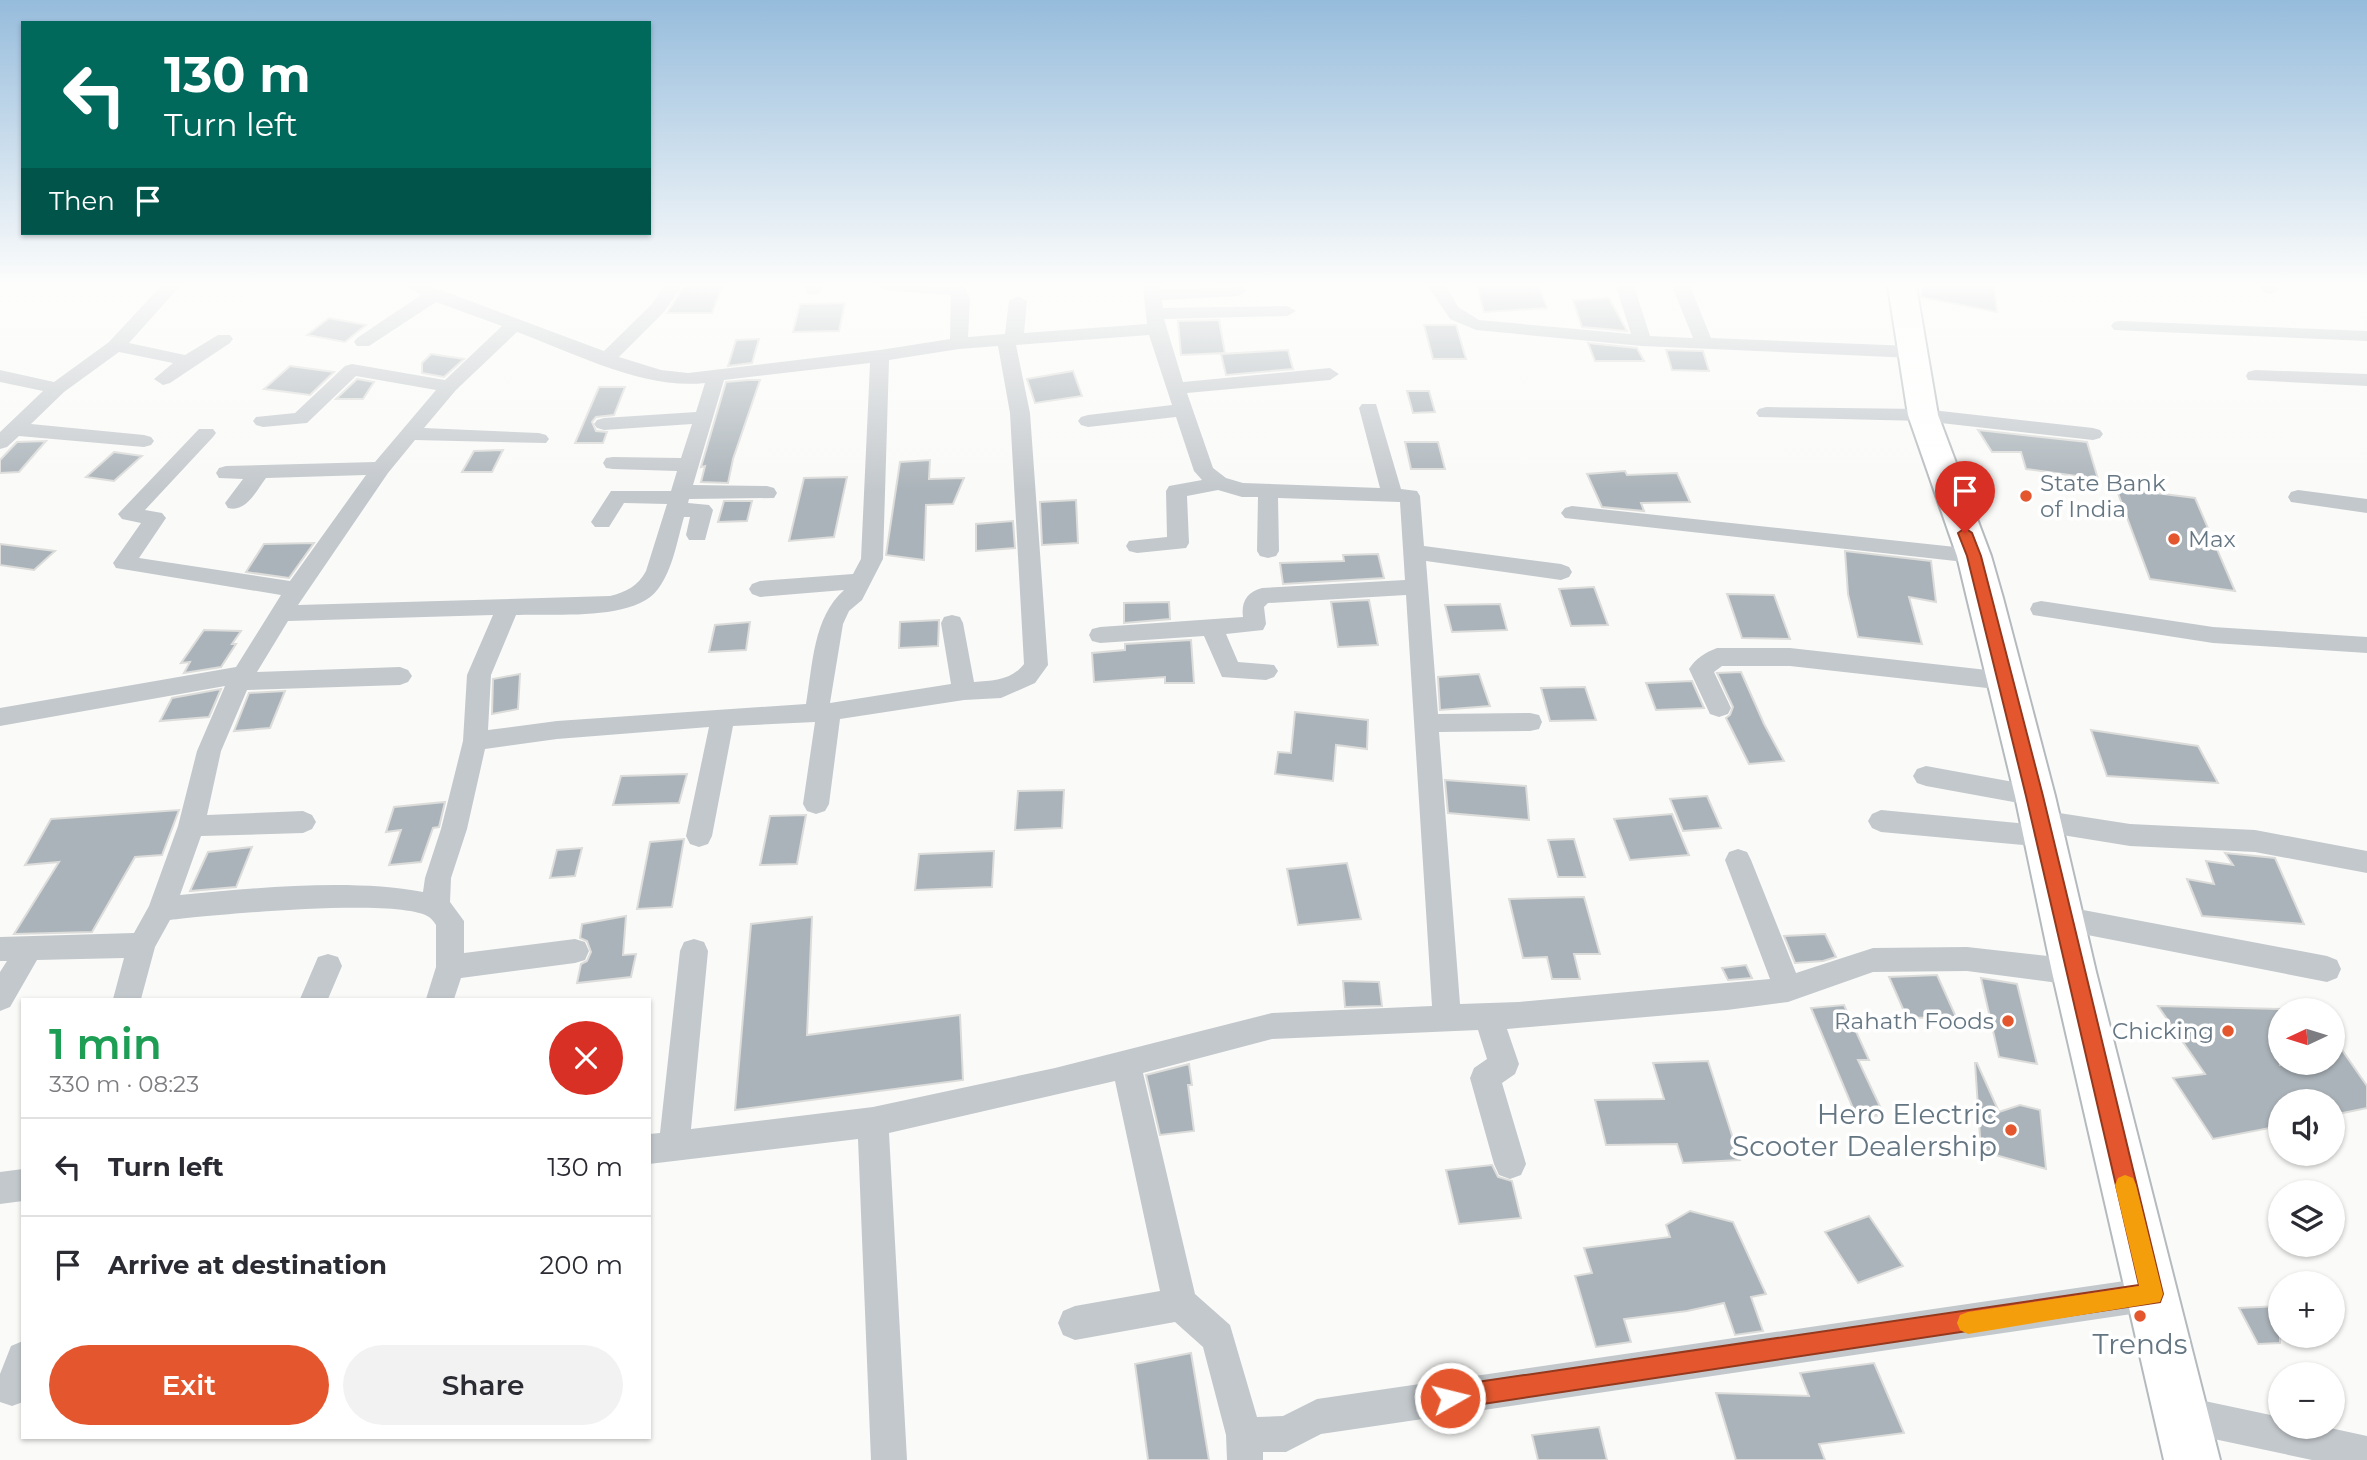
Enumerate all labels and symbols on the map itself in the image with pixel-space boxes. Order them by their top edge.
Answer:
pin [1935,461,1995,533]
place label: State Bank of India [2040,469,2166,523]
marker: State Bank of India [2018,488,2034,504]
place label: Max [2188,525,2236,553]
marker: Max [2166,531,2182,547]
north arrow [2268,998,2345,1074]
place label: Rahath Foods [1834,1007,1994,1035]
marker: Rahath Foods [2000,1013,2016,1029]
place label: Chicking [2112,1017,2214,1045]
marker: Chicking [2220,1023,2236,1039]
place label: Hero Electric Scooter Dealership [1732,1097,1997,1163]
marker: Hero Electric Scooter Dealership [2003,1122,2019,1138]
marker: Trends [2132,1308,2148,1324]
place label: Trends [2092,1327,2188,1361]
position arrow [1413,1361,1487,1435]

